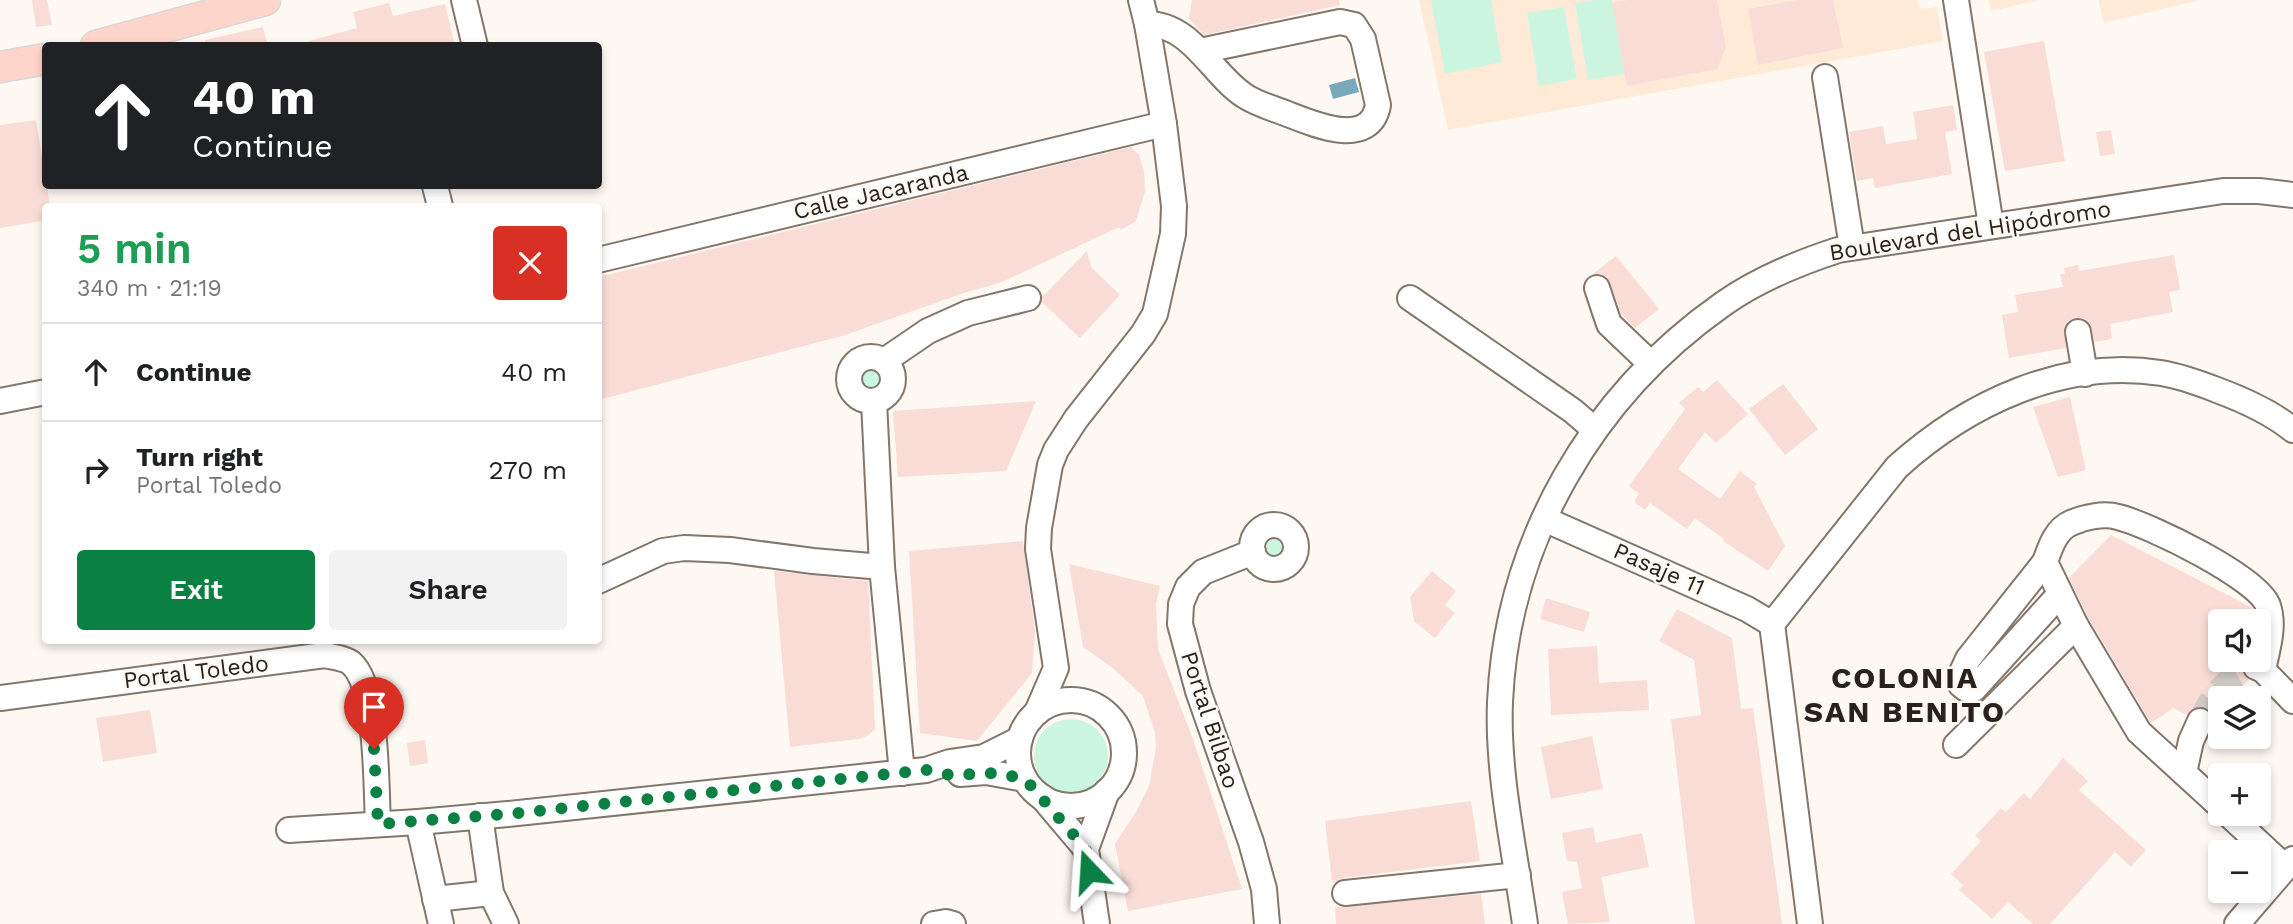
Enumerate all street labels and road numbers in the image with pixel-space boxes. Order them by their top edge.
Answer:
street label: Calle Jacaranda [791,159,971,225]
street label: Boulevard del Hipódromo [1827,195,2113,267]
street label: Pasaje 11 [1609,537,1709,601]
street label: Portal Bilbao [1175,648,1245,792]
street label: Portal Toledo [122,650,270,694]

